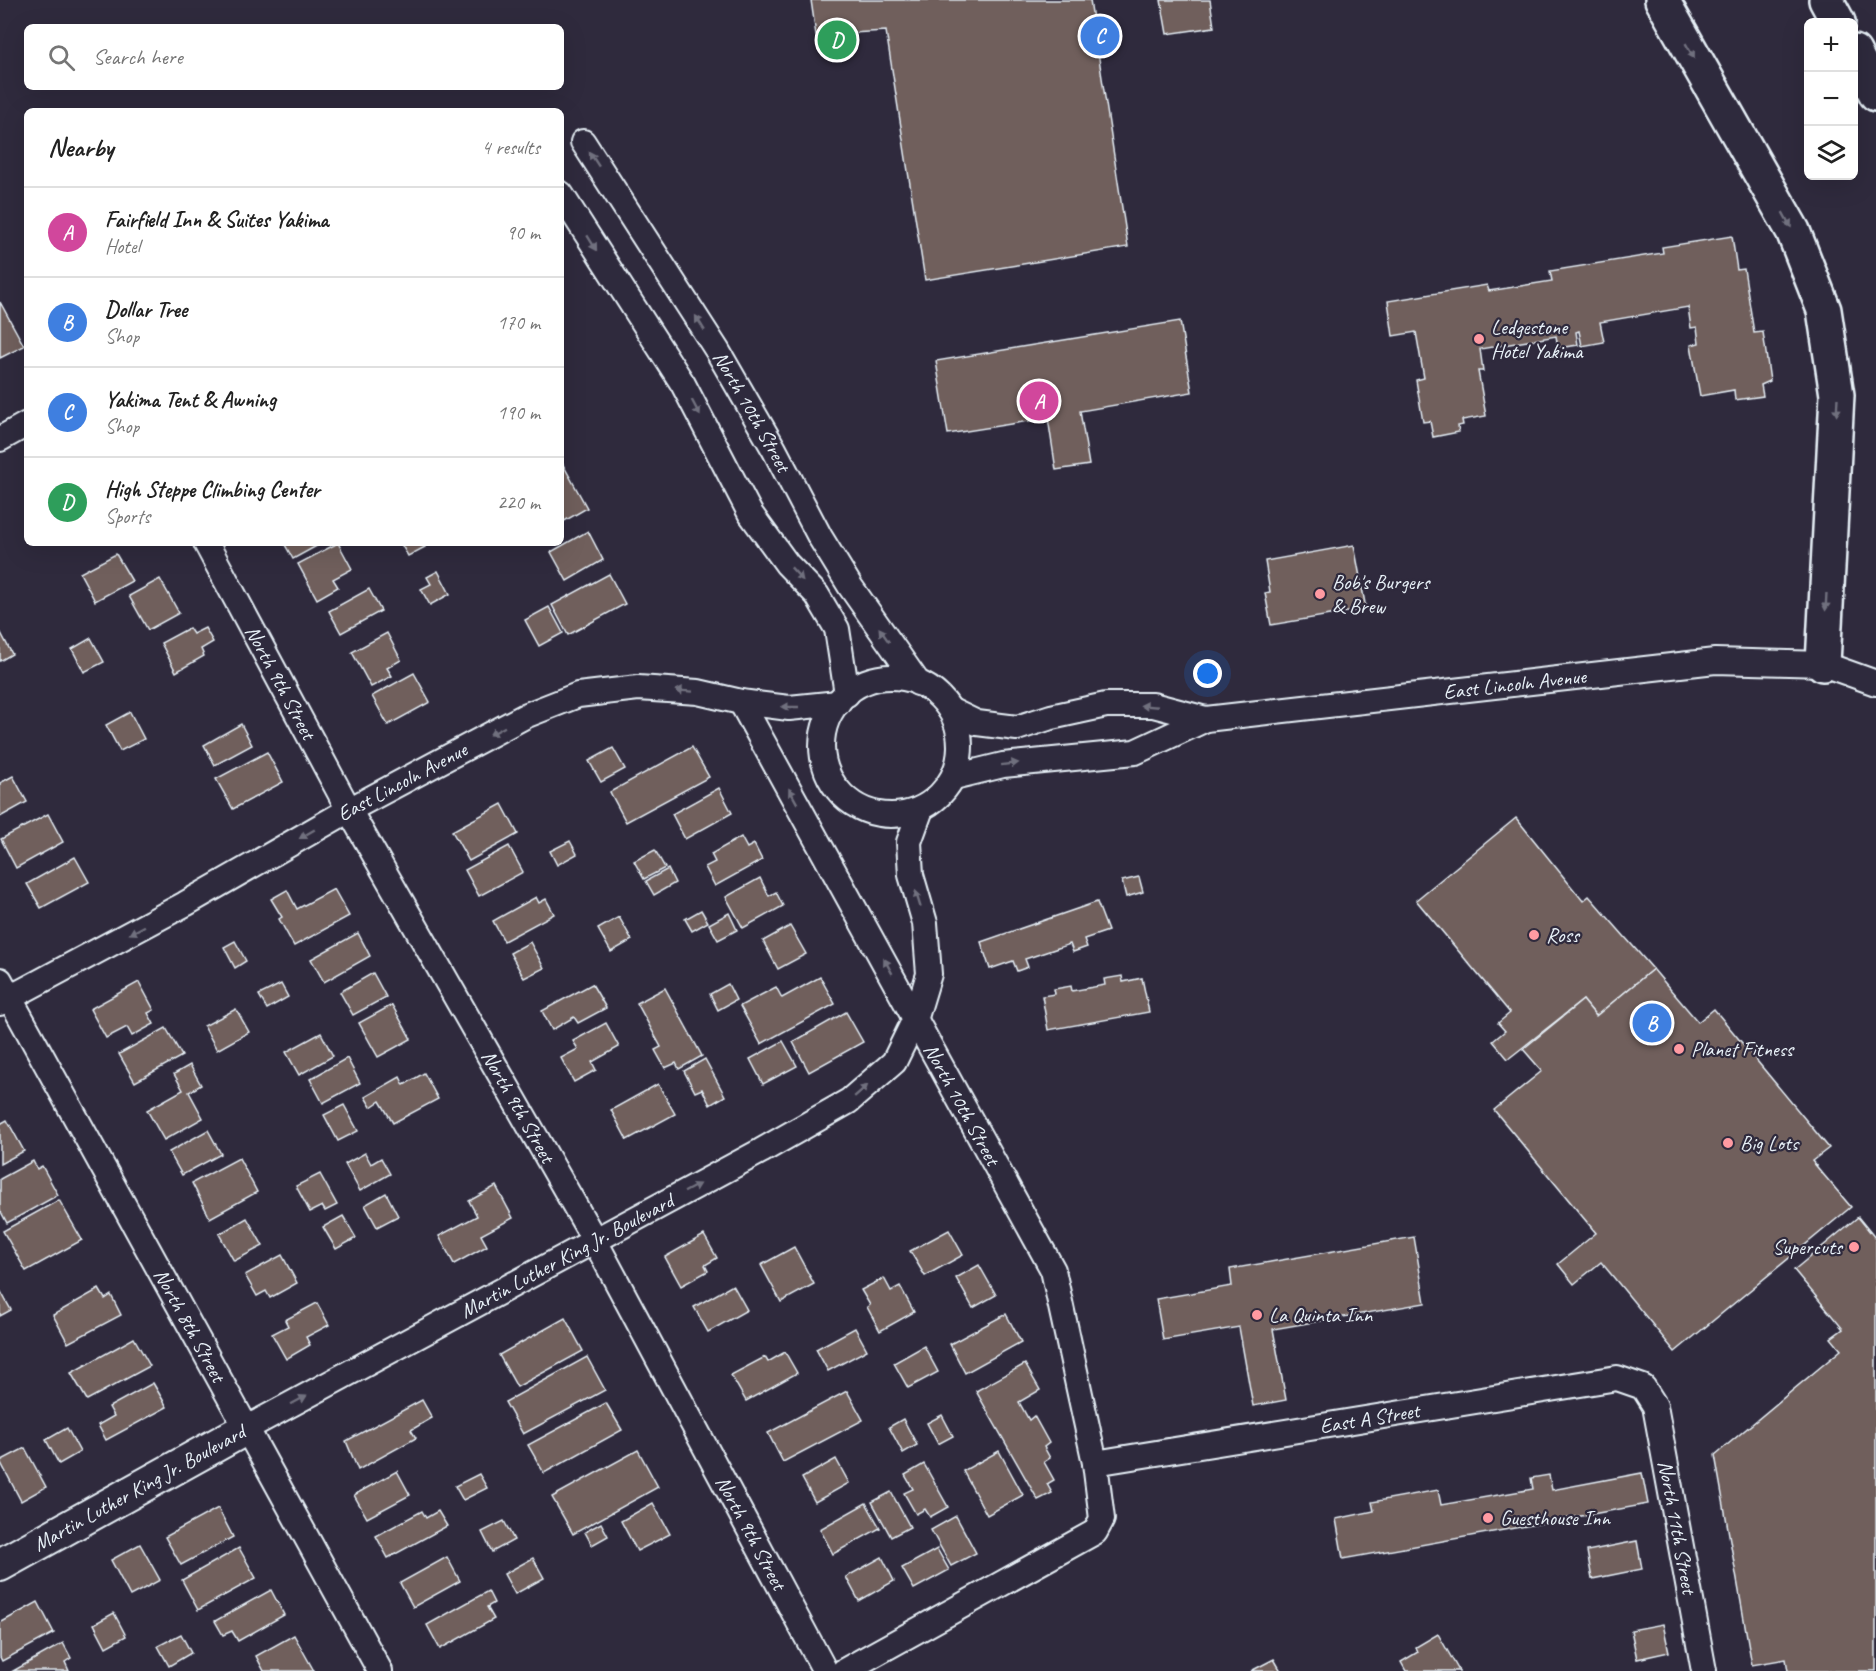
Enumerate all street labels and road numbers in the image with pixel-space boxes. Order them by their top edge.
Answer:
street label: North 10th Street [707,346,798,478]
street label: North 9th Street [239,621,323,746]
street label: East Lincoln Avenue [1442,663,1588,705]
street label: East Lincoln Avenue [333,736,472,827]
street label: North 10th Street [918,1039,1007,1172]
street label: North 9th Street [476,1045,562,1169]
street label: Martin Luther King Jr. Boulevard [456,1186,681,1324]
street label: North 8th Street [148,1264,232,1388]
street label: East A Street [1318,1397,1423,1439]
street label: Martin Luther King Jr. Boulevard [29,1417,253,1557]
street label: North 11th Street [1652,1458,1703,1598]
street label: North 9th Street [710,1471,793,1596]

